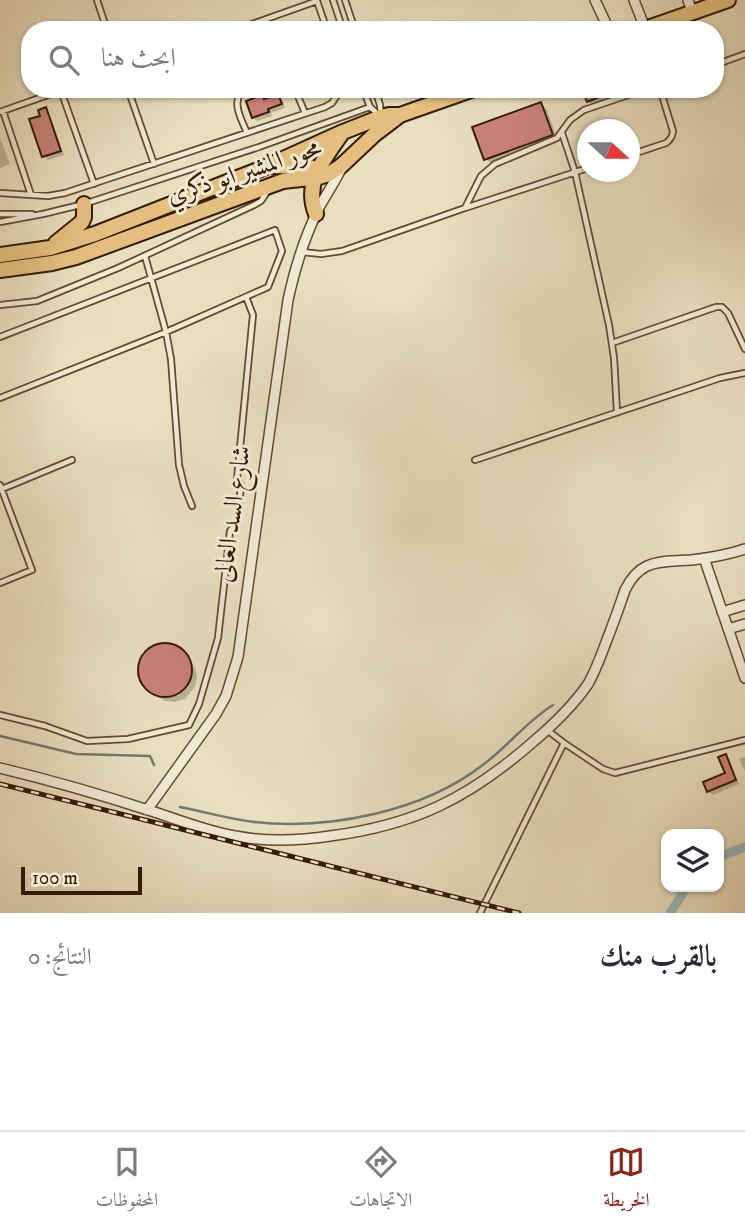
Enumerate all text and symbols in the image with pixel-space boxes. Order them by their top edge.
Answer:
search box [21,21,724,98]
icon: search [45,41,83,79]
text: ابحث هنا [101,42,176,75]
north arrow [577,119,640,182]
street label: محور المشير ابو ذكري [162,131,327,215]
street label: شارع السد العالى [207,443,263,585]
map controls [661,829,724,892]
button: layers [661,829,724,892]
scale bar [21,864,142,896]
text: 100 m [32,867,78,890]
text: بالقرب منك [600,939,717,976]
text: النتائج: 0 [28,943,92,972]
tab: المحفوظات [95,1143,158,1218]
tab: الاتجاهات [349,1143,412,1218]
tab: الخريطة [603,1143,650,1218]

